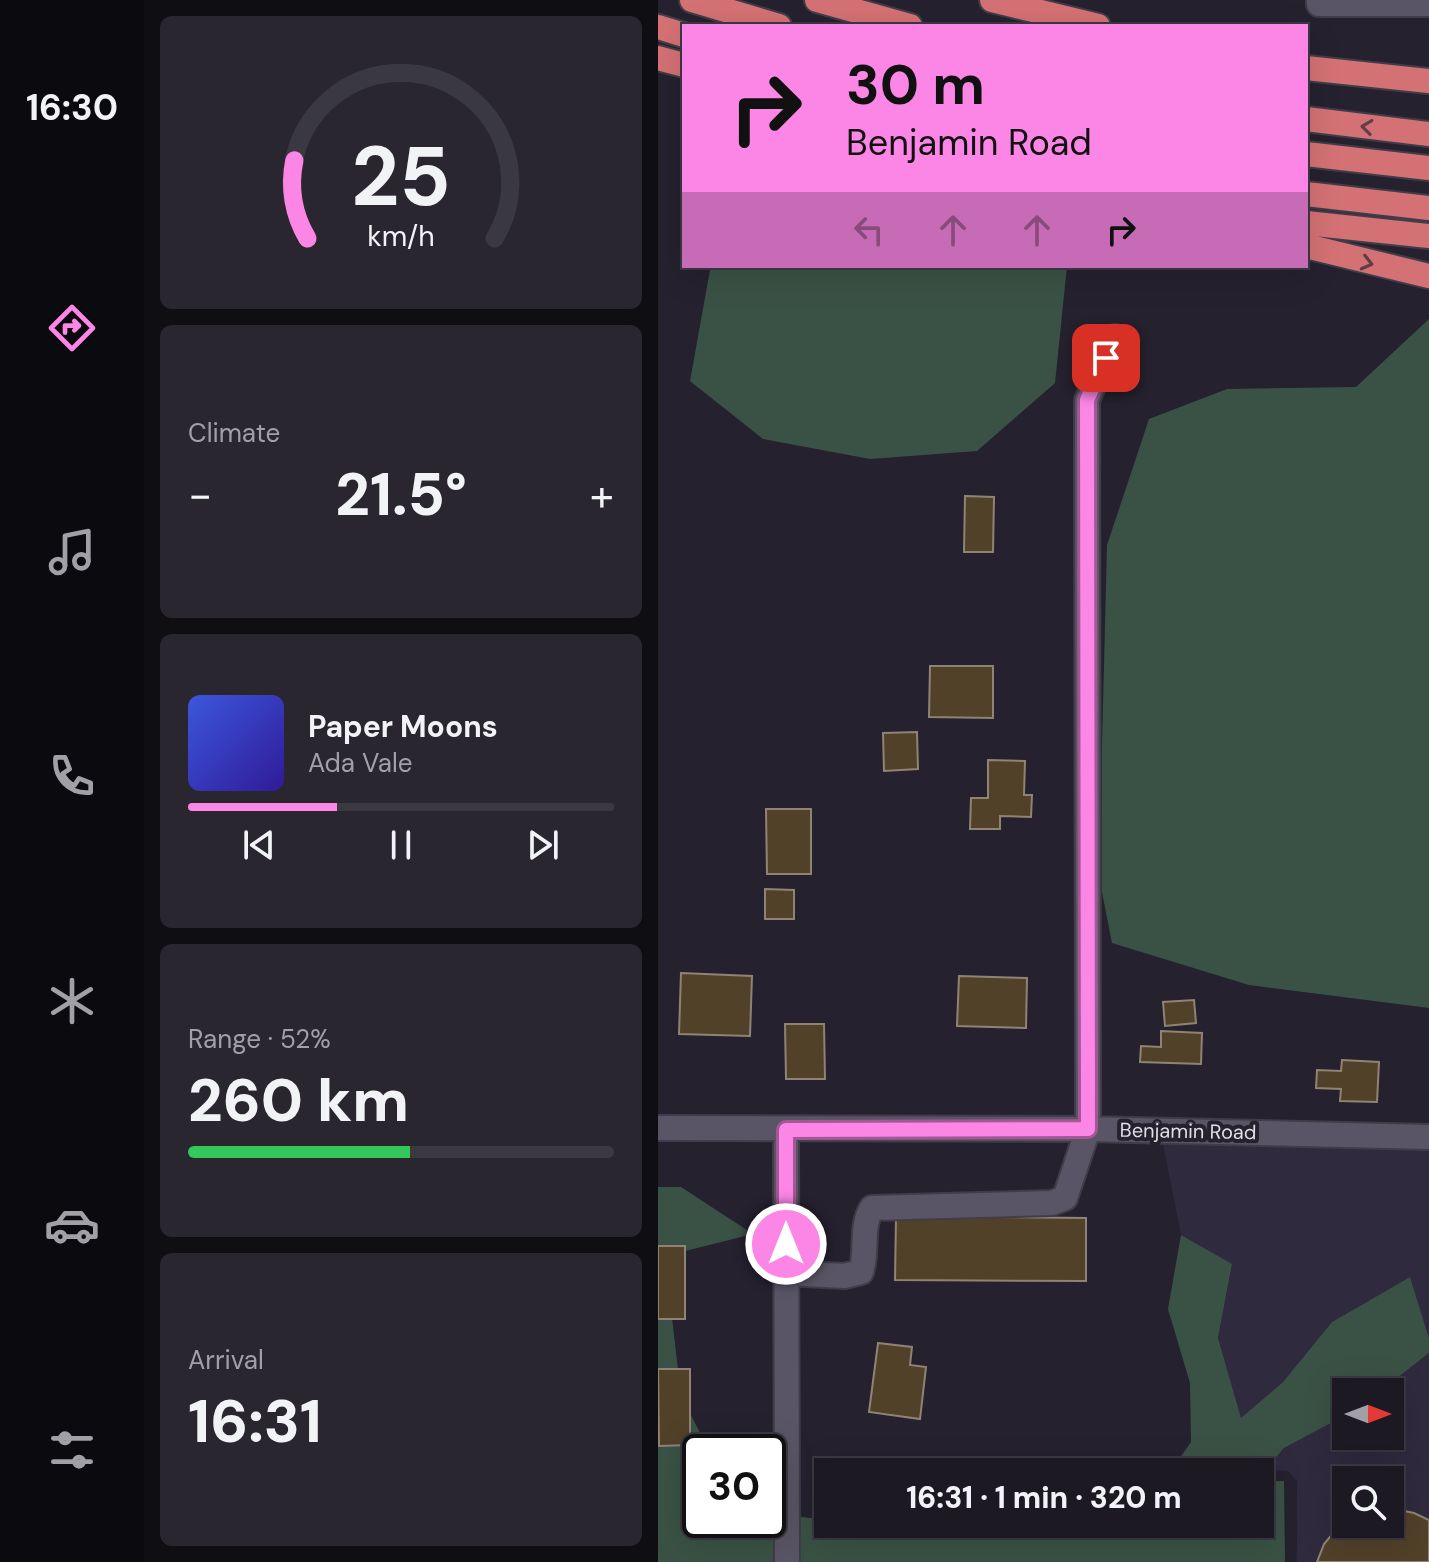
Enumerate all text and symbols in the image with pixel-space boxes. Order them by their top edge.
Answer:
text: 30 m [846,48,985,121]
icon: right [714,56,818,160]
text: 16:30 [26,84,118,131]
one-way arrow [1361,118,1374,135]
text: Benjamin Road [846,119,1092,166]
text: 25 [351,121,451,230]
icon: left [847,208,891,252]
icon: ahead [931,208,975,252]
icon: ahead [1015,208,1059,252]
icon: right [1099,208,1143,252]
text: km/h [367,218,435,255]
one-way arrow [1360,253,1373,270]
icon: directions [44,300,100,356]
pin [1072,324,1140,392]
icon: arrive [1084,336,1128,380]
text: Climate [188,416,280,450]
text: 21.5° [335,455,467,534]
text: − [188,466,212,524]
text: + [590,466,614,524]
icon: music [44,524,100,580]
text: Paper Moons [308,707,498,746]
text: Ada Vale [308,746,413,780]
icon: phone [44,748,100,804]
icon: previous [237,823,281,867]
icon: pause [379,823,423,867]
icon: next [521,823,565,867]
icon: climate [44,973,100,1029]
text: Range · 52% [188,1022,331,1056]
text: 260 km [188,1061,409,1140]
street label: Benjamin Road [1119,1117,1257,1145]
icon: car [44,1197,100,1253]
position arrow [744,1202,828,1286]
text: Arrival [188,1343,264,1377]
north arrow [1332,1378,1404,1450]
map controls [1332,1378,1404,1538]
text: 16:31 [188,1382,322,1461]
icon: filters [44,1422,100,1478]
speed limit sign: 30 [682,1434,786,1538]
button: search [1332,1466,1404,1538]
text: 16:31 · 1 min · 320 m [906,1478,1182,1517]

